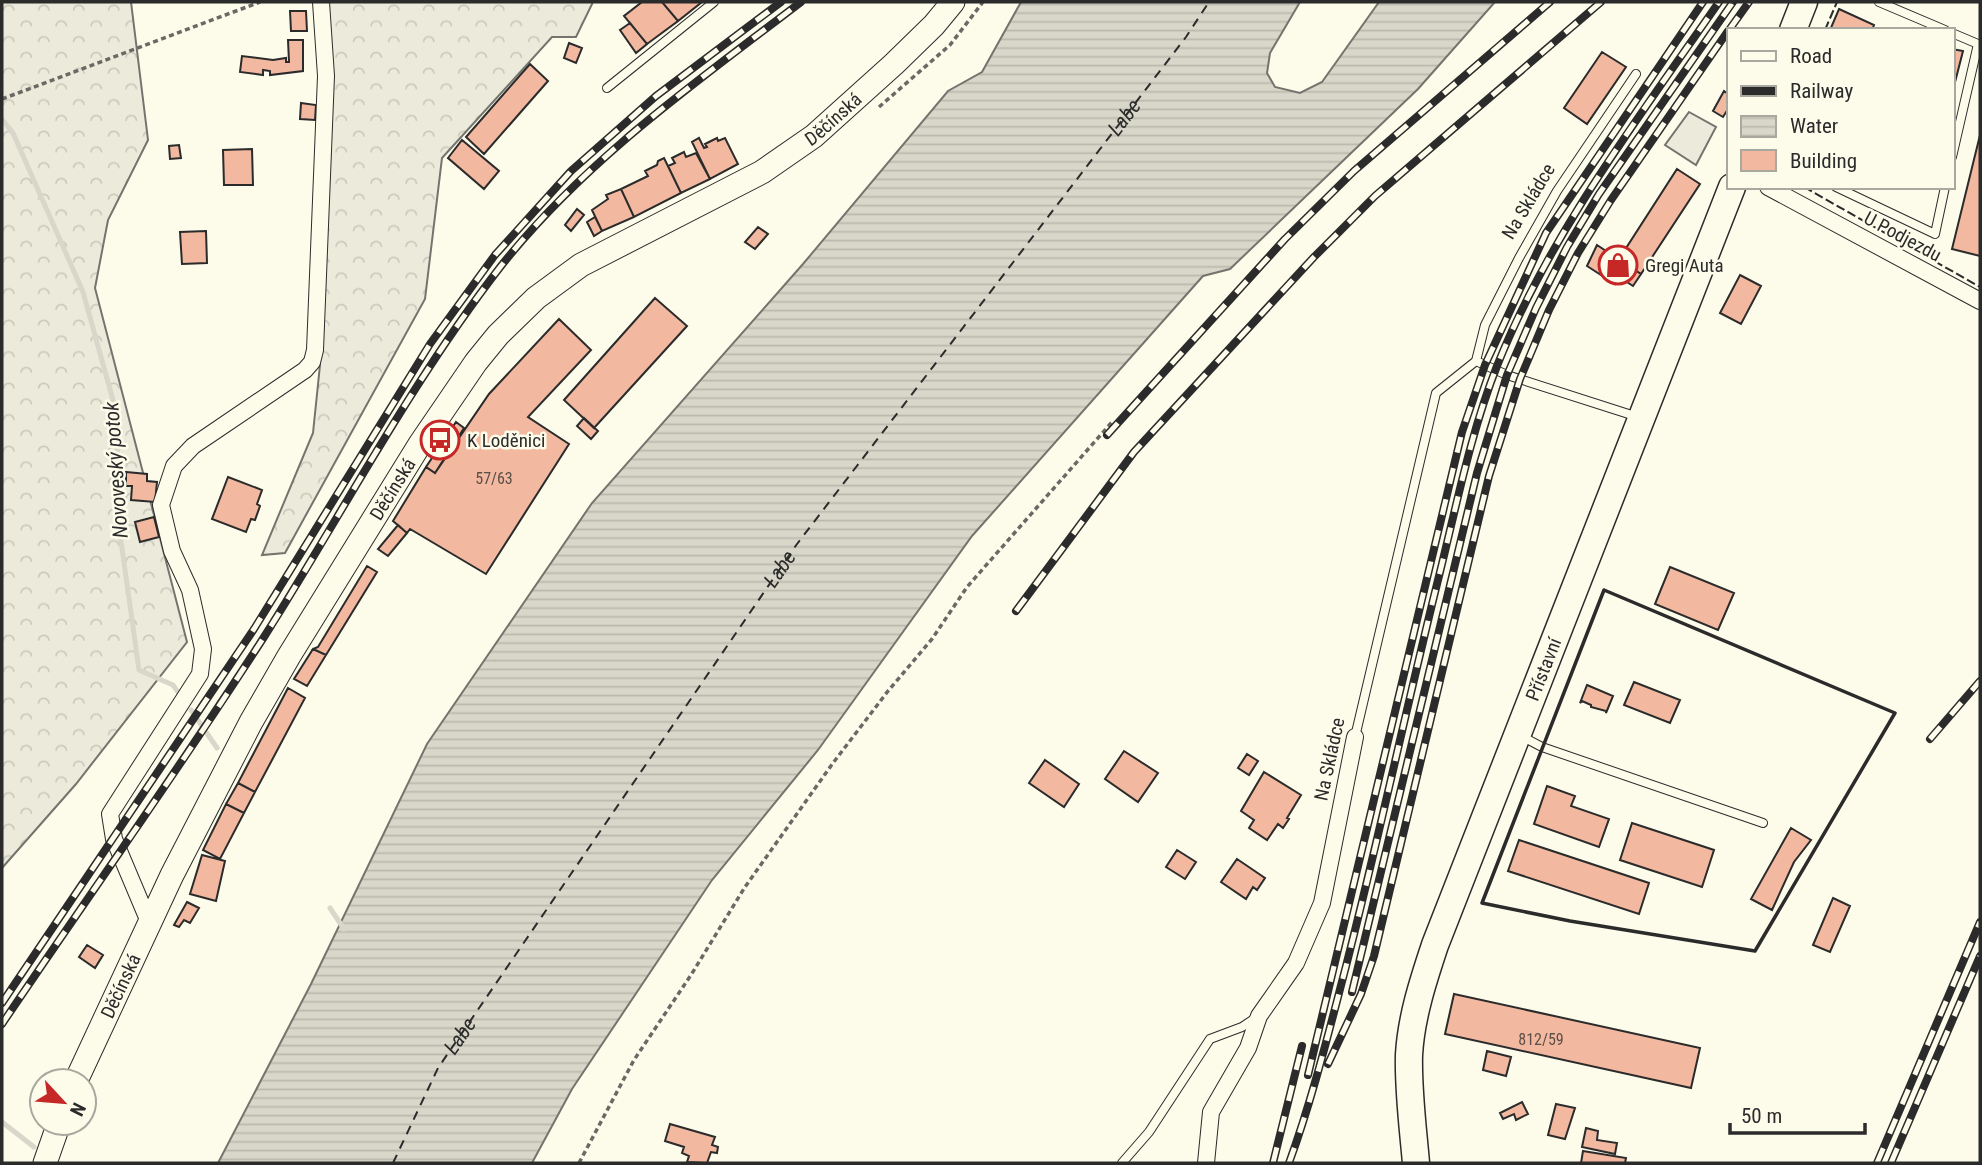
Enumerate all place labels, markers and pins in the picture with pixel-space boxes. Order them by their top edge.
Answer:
shop icon: Gregi Auta [1597,244,1639,286]
place label: Gregi Auta [1645,254,1724,277]
bus stop icon: K Loděnici [419,419,461,461]
place label: K Loděnici [467,429,545,452]

